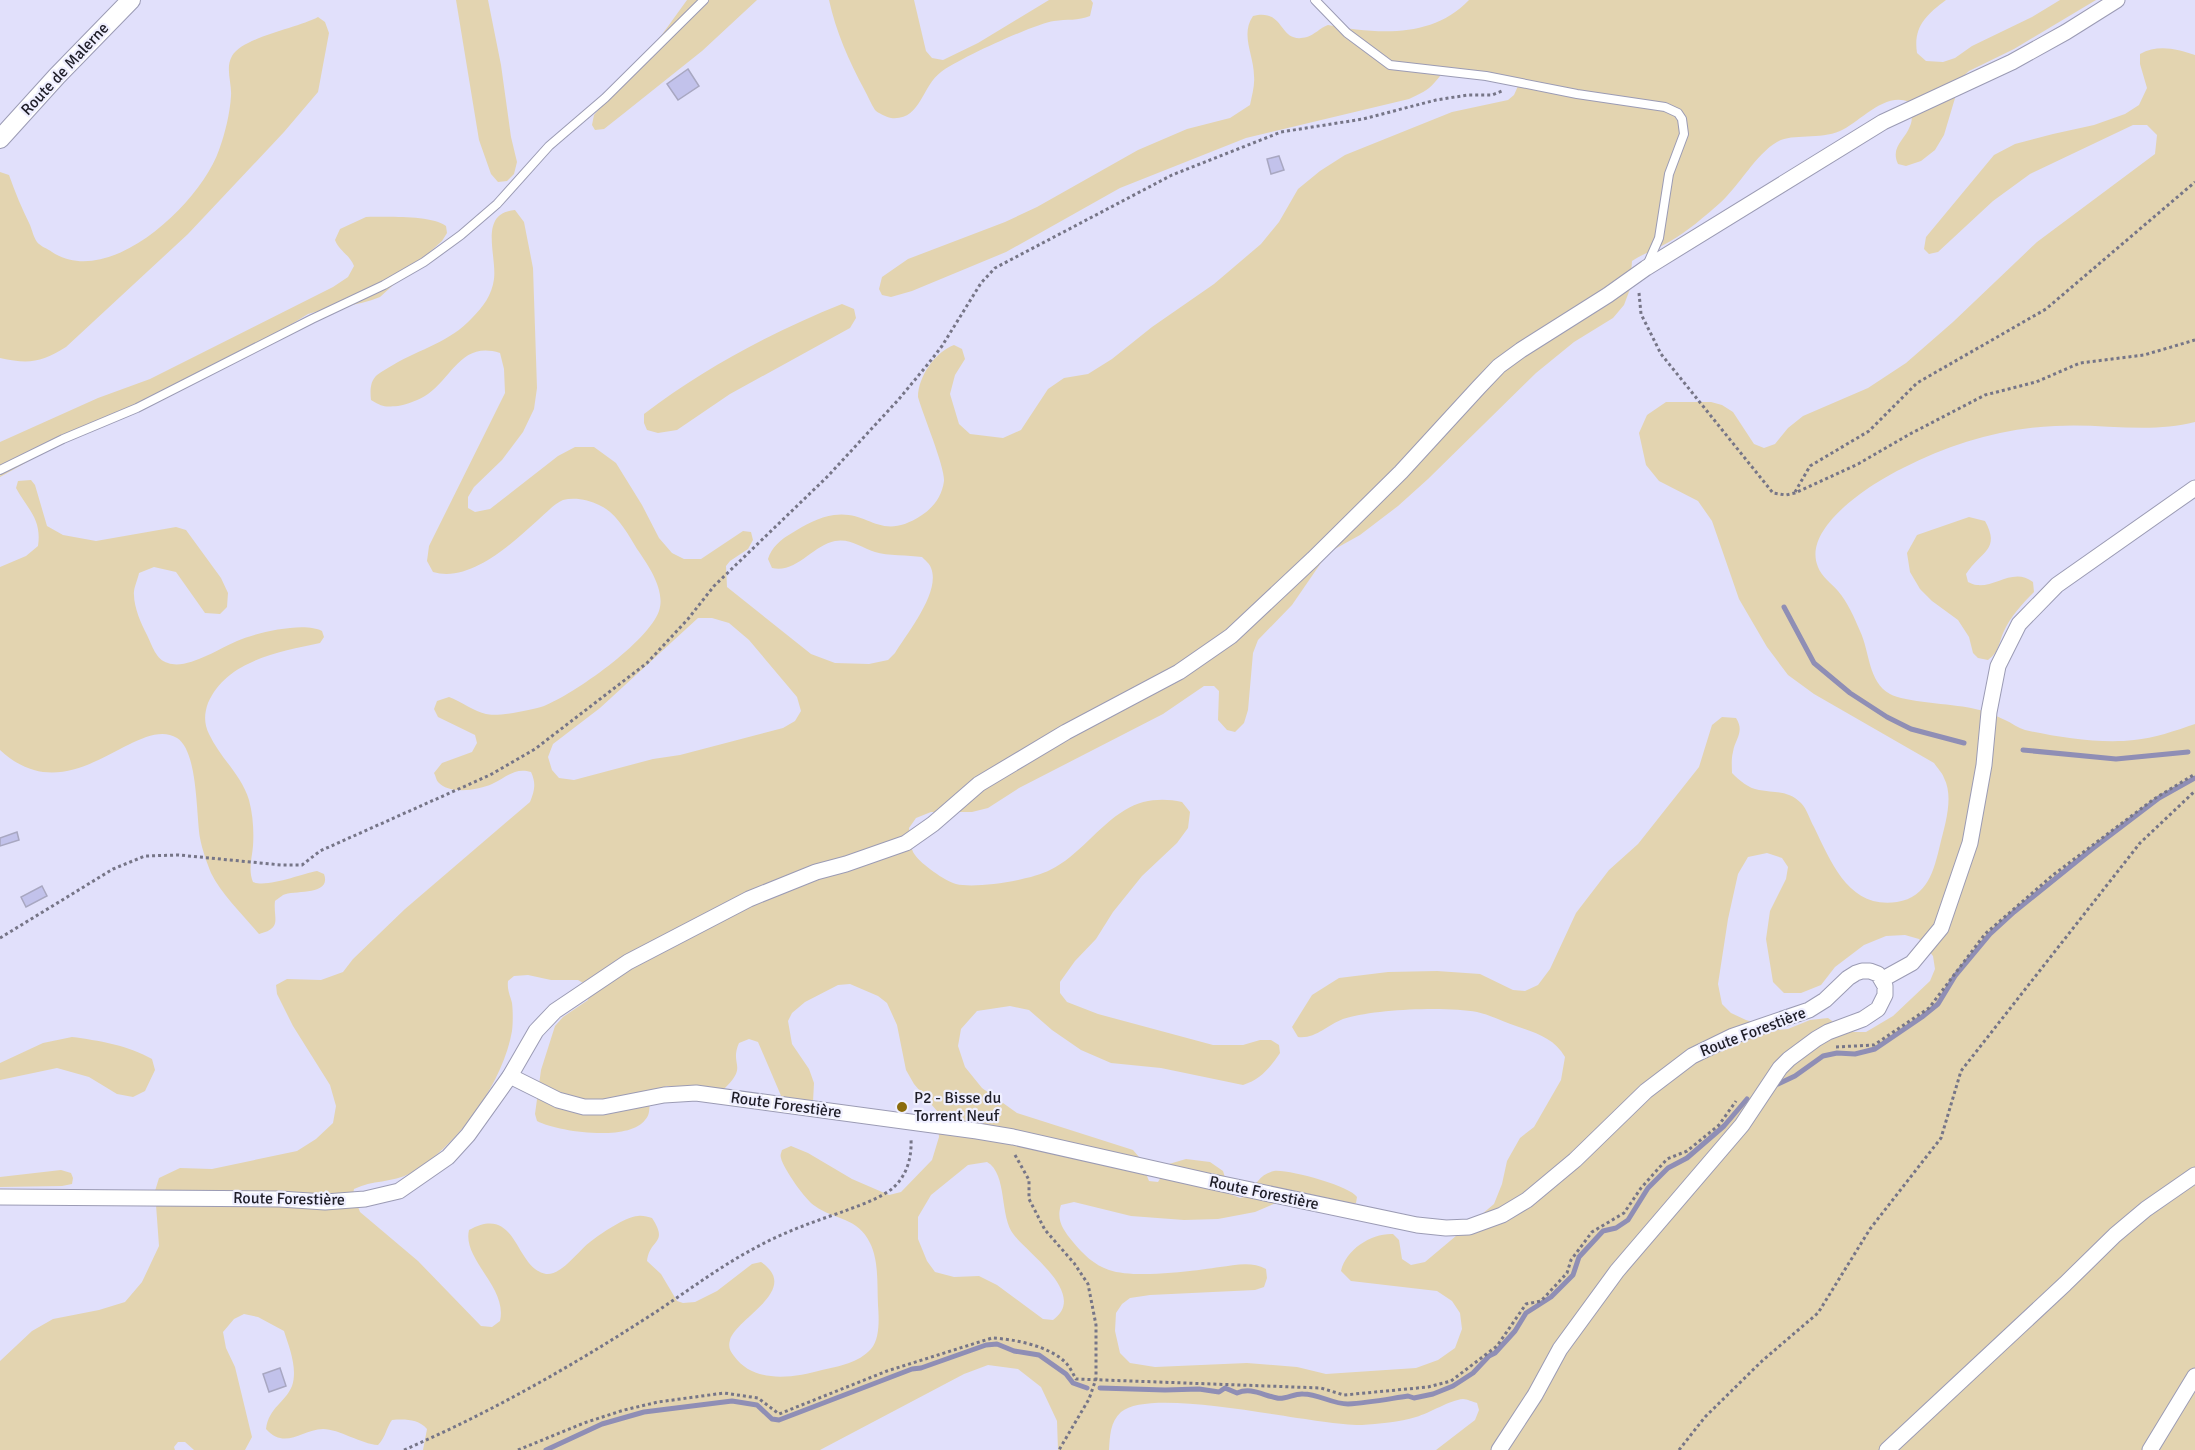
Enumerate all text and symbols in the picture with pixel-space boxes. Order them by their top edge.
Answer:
street label: Route de Malerne [17,18,113,120]
street label: Route Forestière [1697,1003,1809,1061]
street label: Route Forestière [729,1087,843,1123]
place label: P2 - Bisse du Torrent Neuf [914,1088,1001,1126]
marker: P2 - Bisse du Torrent Neuf [895,1100,909,1114]
street label: Route Forestière [1207,1172,1321,1214]
street label: Route Forestière [233,1188,345,1210]

